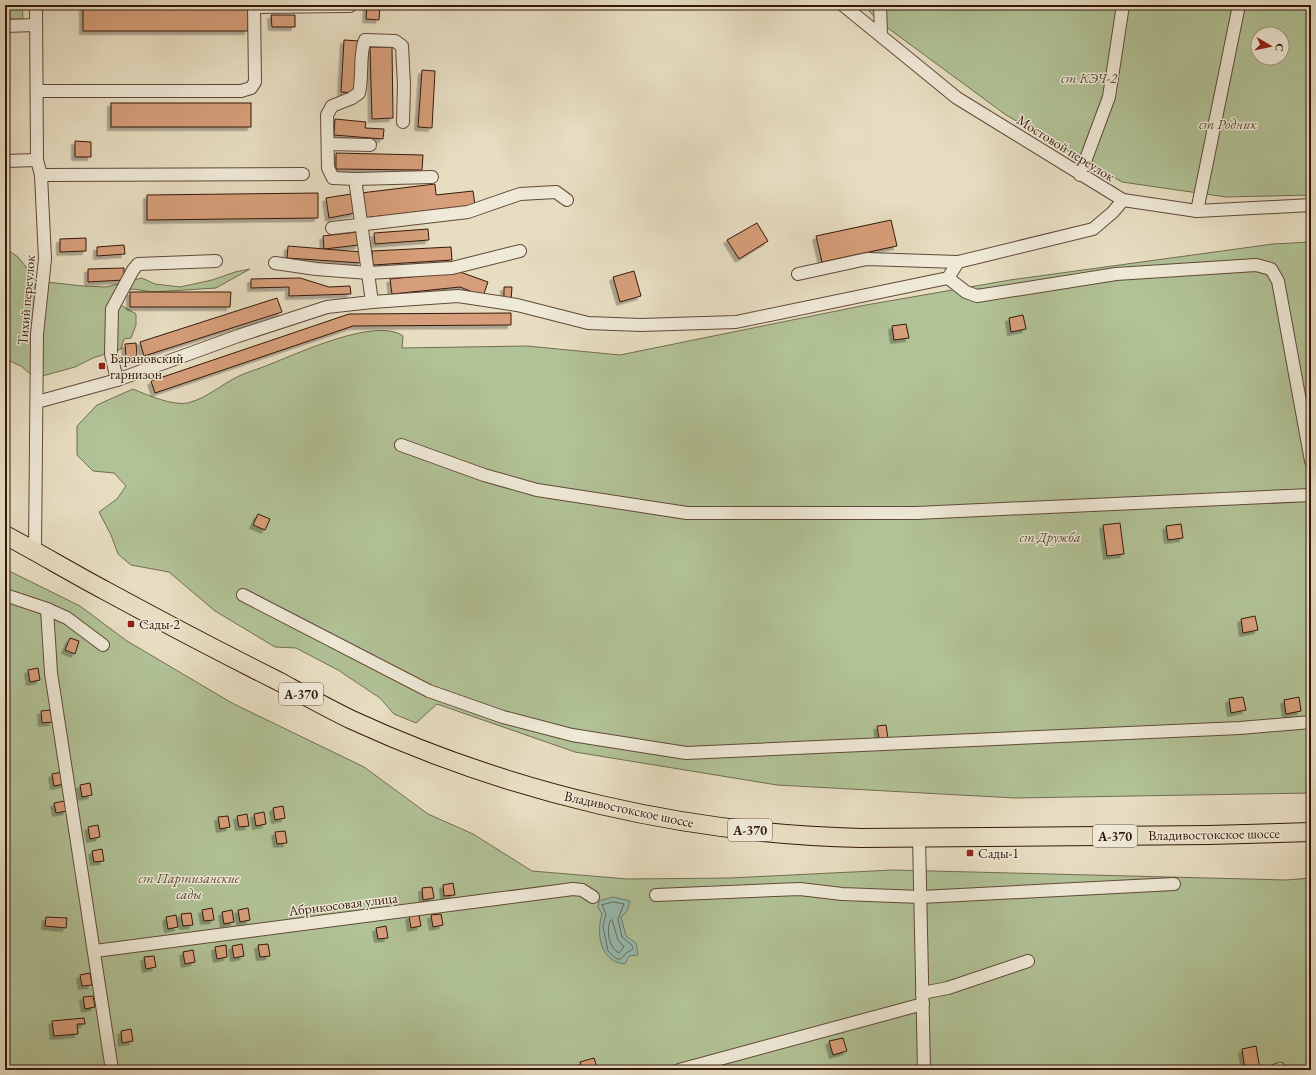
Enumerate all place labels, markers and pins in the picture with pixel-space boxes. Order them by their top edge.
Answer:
place label: Барановский гарнизон [110,349,184,383]
marker: Барановский гарнизон [97,361,107,371]
place label: Сады-2 [139,615,180,633]
marker: Сады-2 [126,619,136,629]
place label: Сады-1 [978,844,1019,862]
marker: Сады-1 [965,848,975,858]

